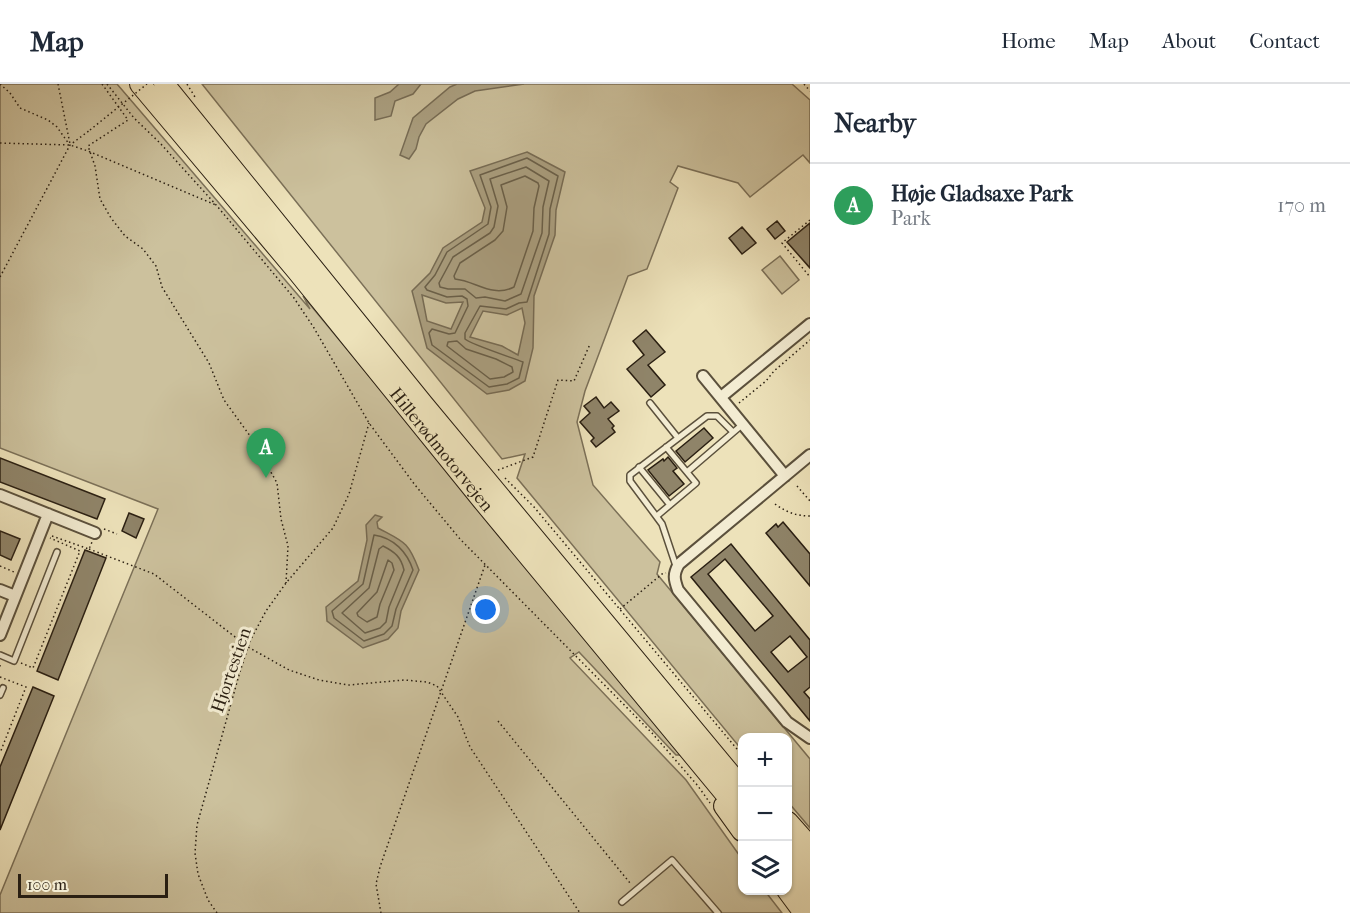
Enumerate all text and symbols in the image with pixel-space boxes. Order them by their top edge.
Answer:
text: Map [30,25,84,58]
text: Home [1001,29,1056,53]
text: Map [1089,29,1129,53]
text: About [1162,29,1216,53]
text: Contact [1249,29,1320,53]
text: Nearby [834,108,916,139]
text: Høje Gladsaxe Park [891,181,1073,207]
text: A [847,194,860,217]
text: 170 m [1277,194,1326,217]
text: Park [891,207,931,230]
street label: Hillerødmotorvejen [385,384,498,517]
pin: A [246,428,286,478]
your location [471,595,500,624]
street label: Hjortestien [207,624,256,715]
map controls [738,733,792,895]
button: + [738,733,792,787]
button: − [738,787,792,841]
button: layers [738,841,792,895]
scale bar [18,871,168,898]
text: 100 m [27,875,67,894]

